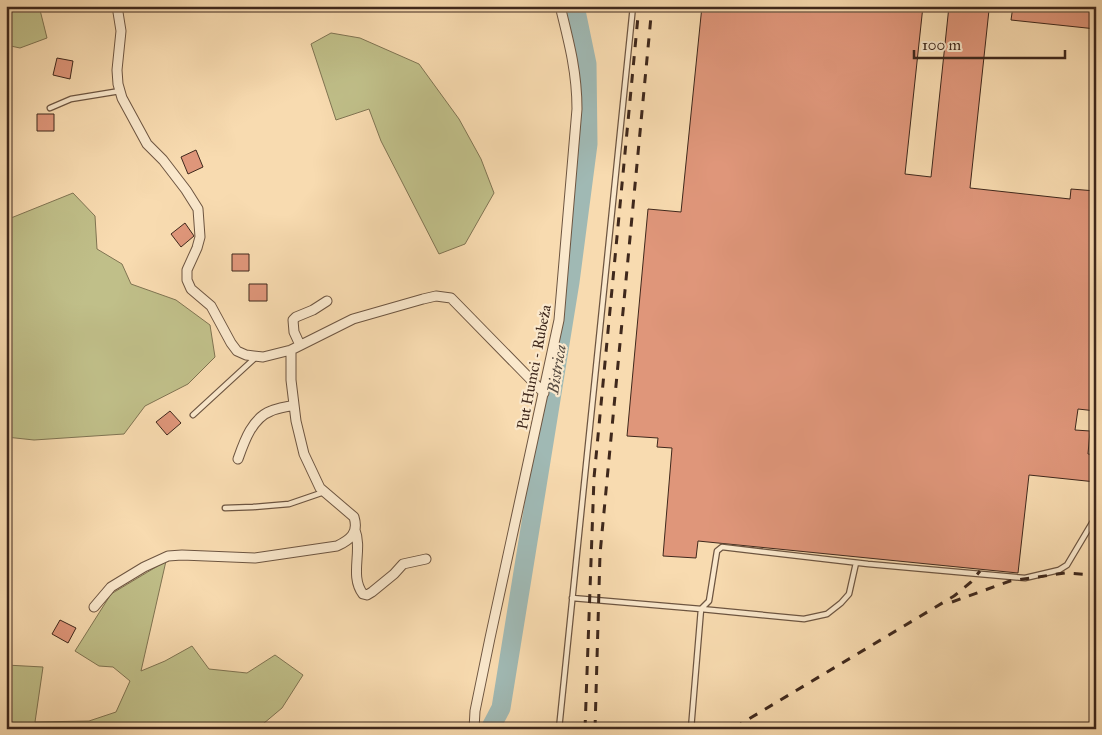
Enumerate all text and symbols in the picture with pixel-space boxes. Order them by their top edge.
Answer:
scale bar [914,28,1066,60]
text: 100 m [922,36,962,54]
street label: Put Humci - Rubeža [513,302,555,431]
water label: Bistrica [543,343,570,396]

